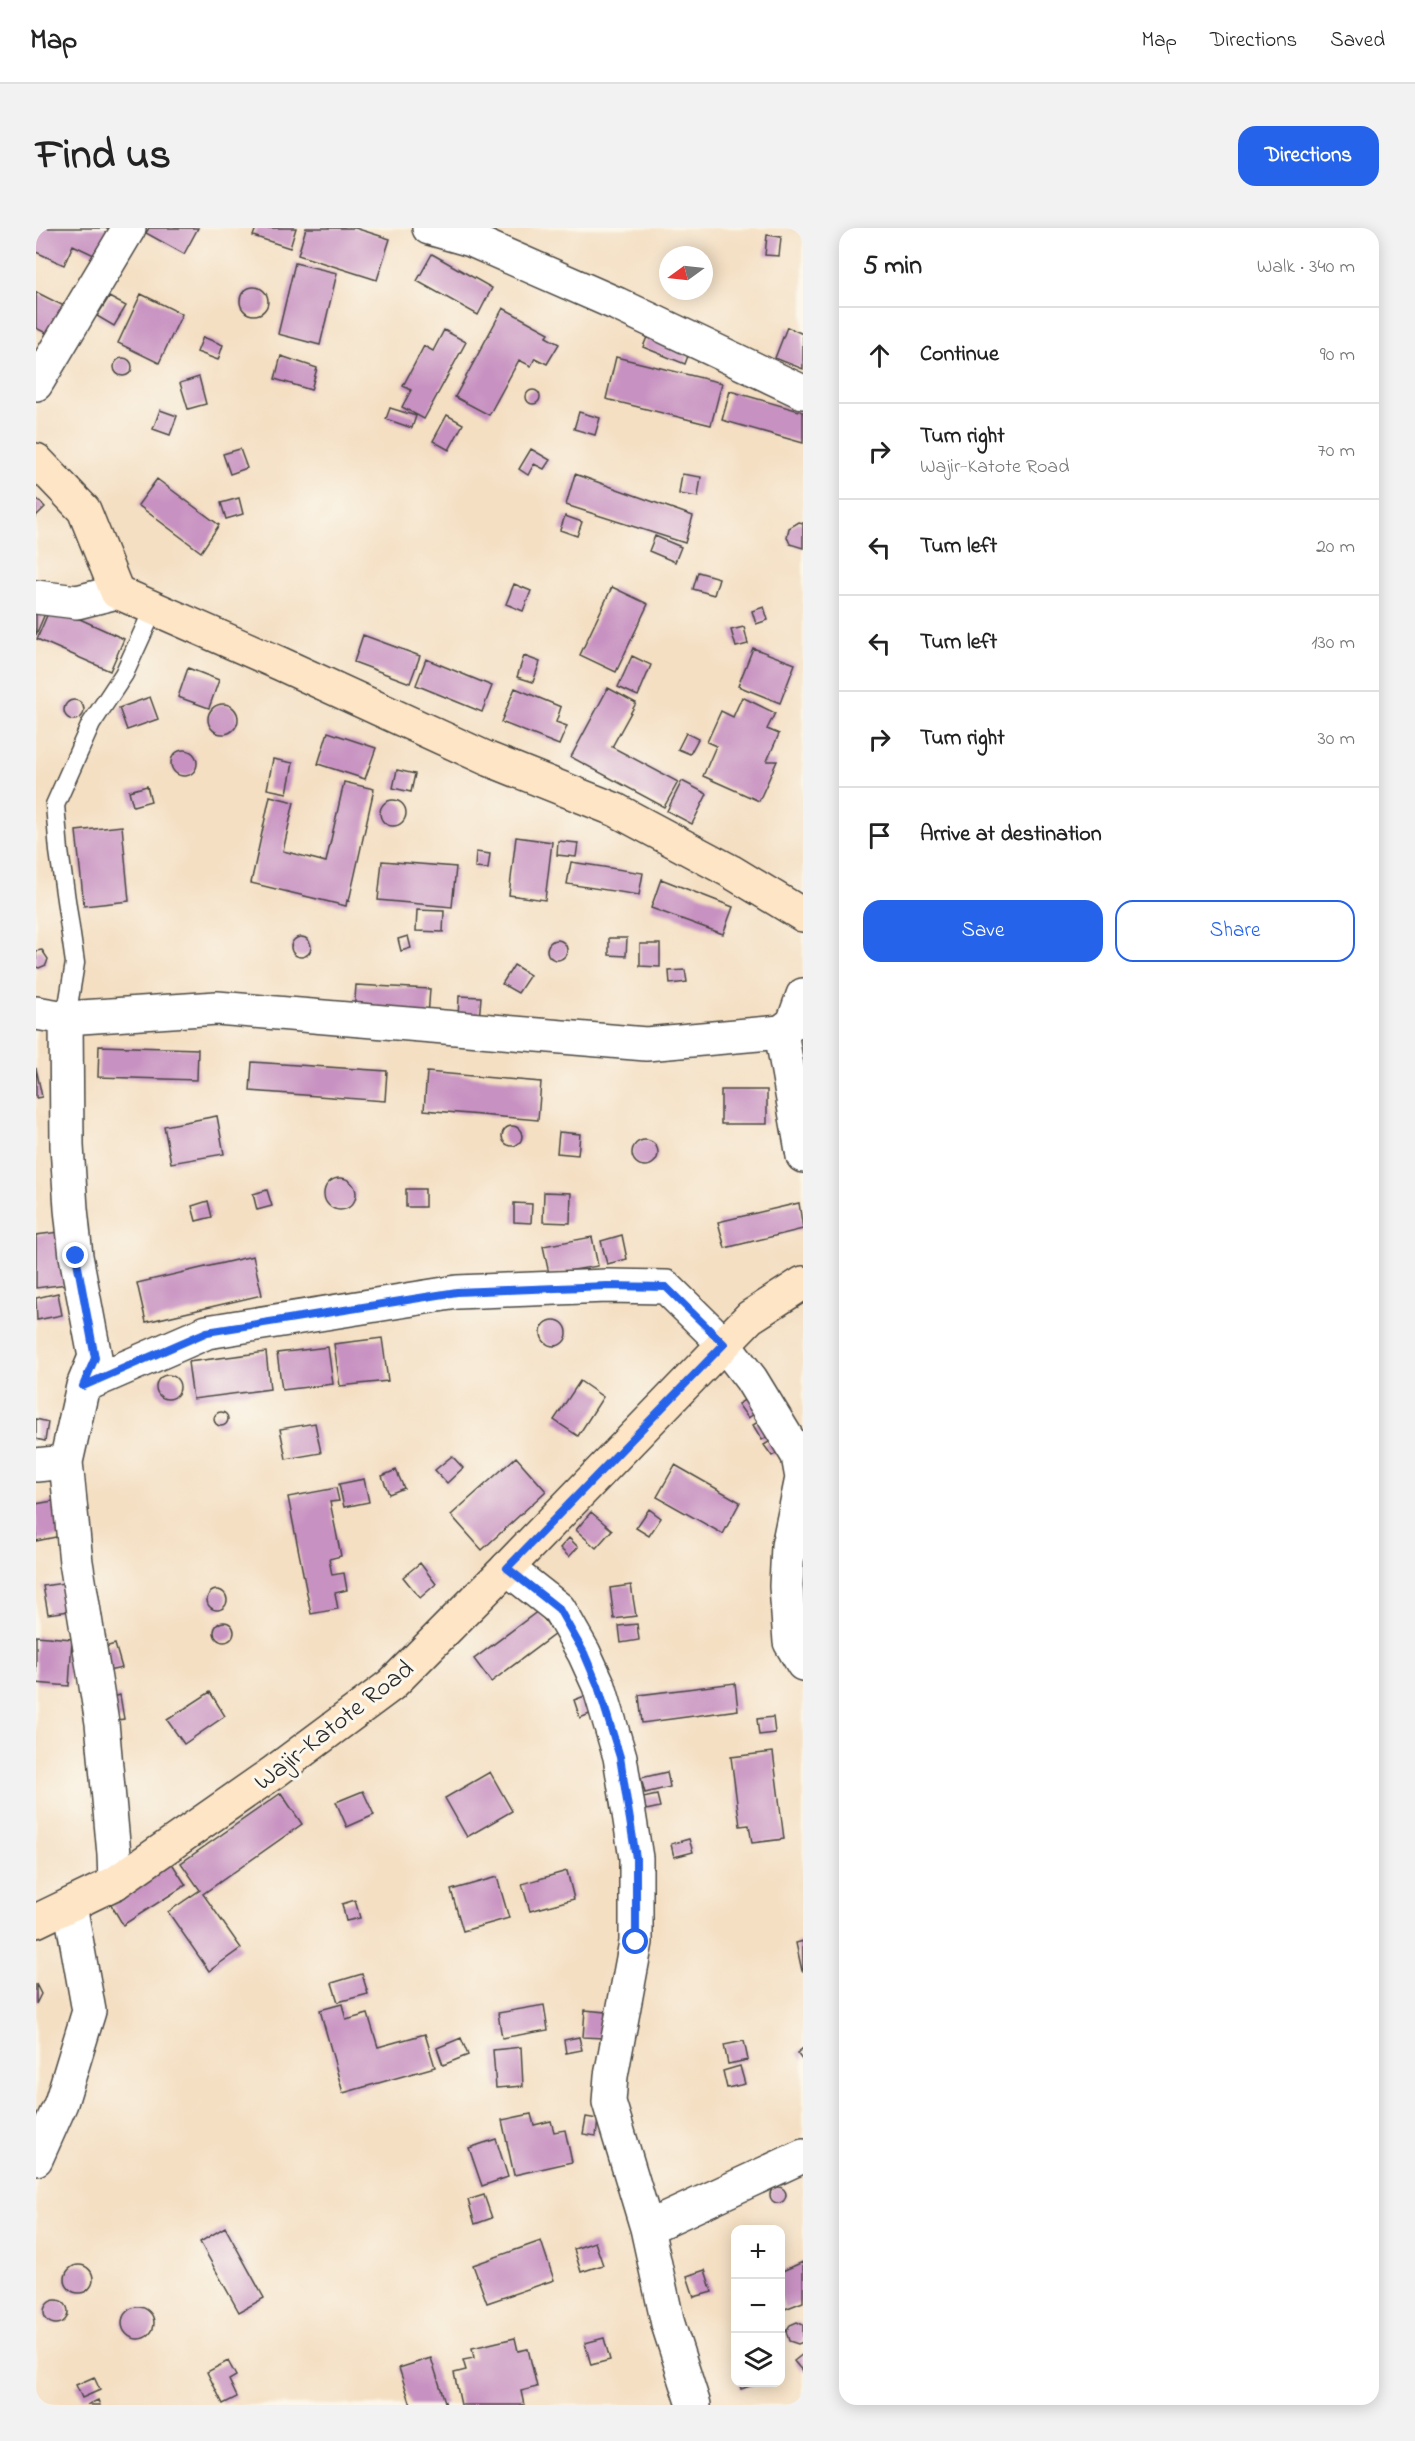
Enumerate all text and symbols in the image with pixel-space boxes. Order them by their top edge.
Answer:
text: Map [30,21,77,62]
text: Map [1141,26,1177,56]
text: Directions [1210,26,1297,56]
text: Saved [1330,26,1385,56]
text: Find us [36,126,171,187]
button: Directions [1238,126,1379,186]
north arrow [659,246,713,300]
text: 5 min [863,248,922,286]
text: Walk · 340 m [1257,253,1355,282]
icon: ahead [863,339,896,372]
text: Continue [920,339,999,371]
text: 90 m [1320,341,1355,370]
text: Turn right [920,421,1005,453]
icon: right [863,435,896,468]
text: 70 m [1318,437,1355,466]
text: Wajir-Katote Road [920,453,1069,482]
icon: left [863,531,896,564]
text: Turn left [920,531,997,563]
text: 20 m [1316,533,1355,562]
icon: left [863,627,896,660]
text: Turn left [920,627,997,659]
text: 130 m [1311,629,1355,658]
icon: right [863,723,896,756]
text: Turn right [920,723,1005,755]
text: 30 m [1318,725,1355,754]
icon: arrive [863,819,896,852]
text: Arrive at destination [920,819,1102,851]
button: Save [863,900,1103,962]
button: Share [1115,900,1355,962]
route end [62,1242,88,1268]
street label: Wajir-Katote Road [247,1651,423,1801]
route start [622,1928,648,1954]
map controls [731,2225,785,2387]
button: + [731,2225,785,2279]
button: − [731,2279,785,2333]
button: layers [731,2333,785,2387]

